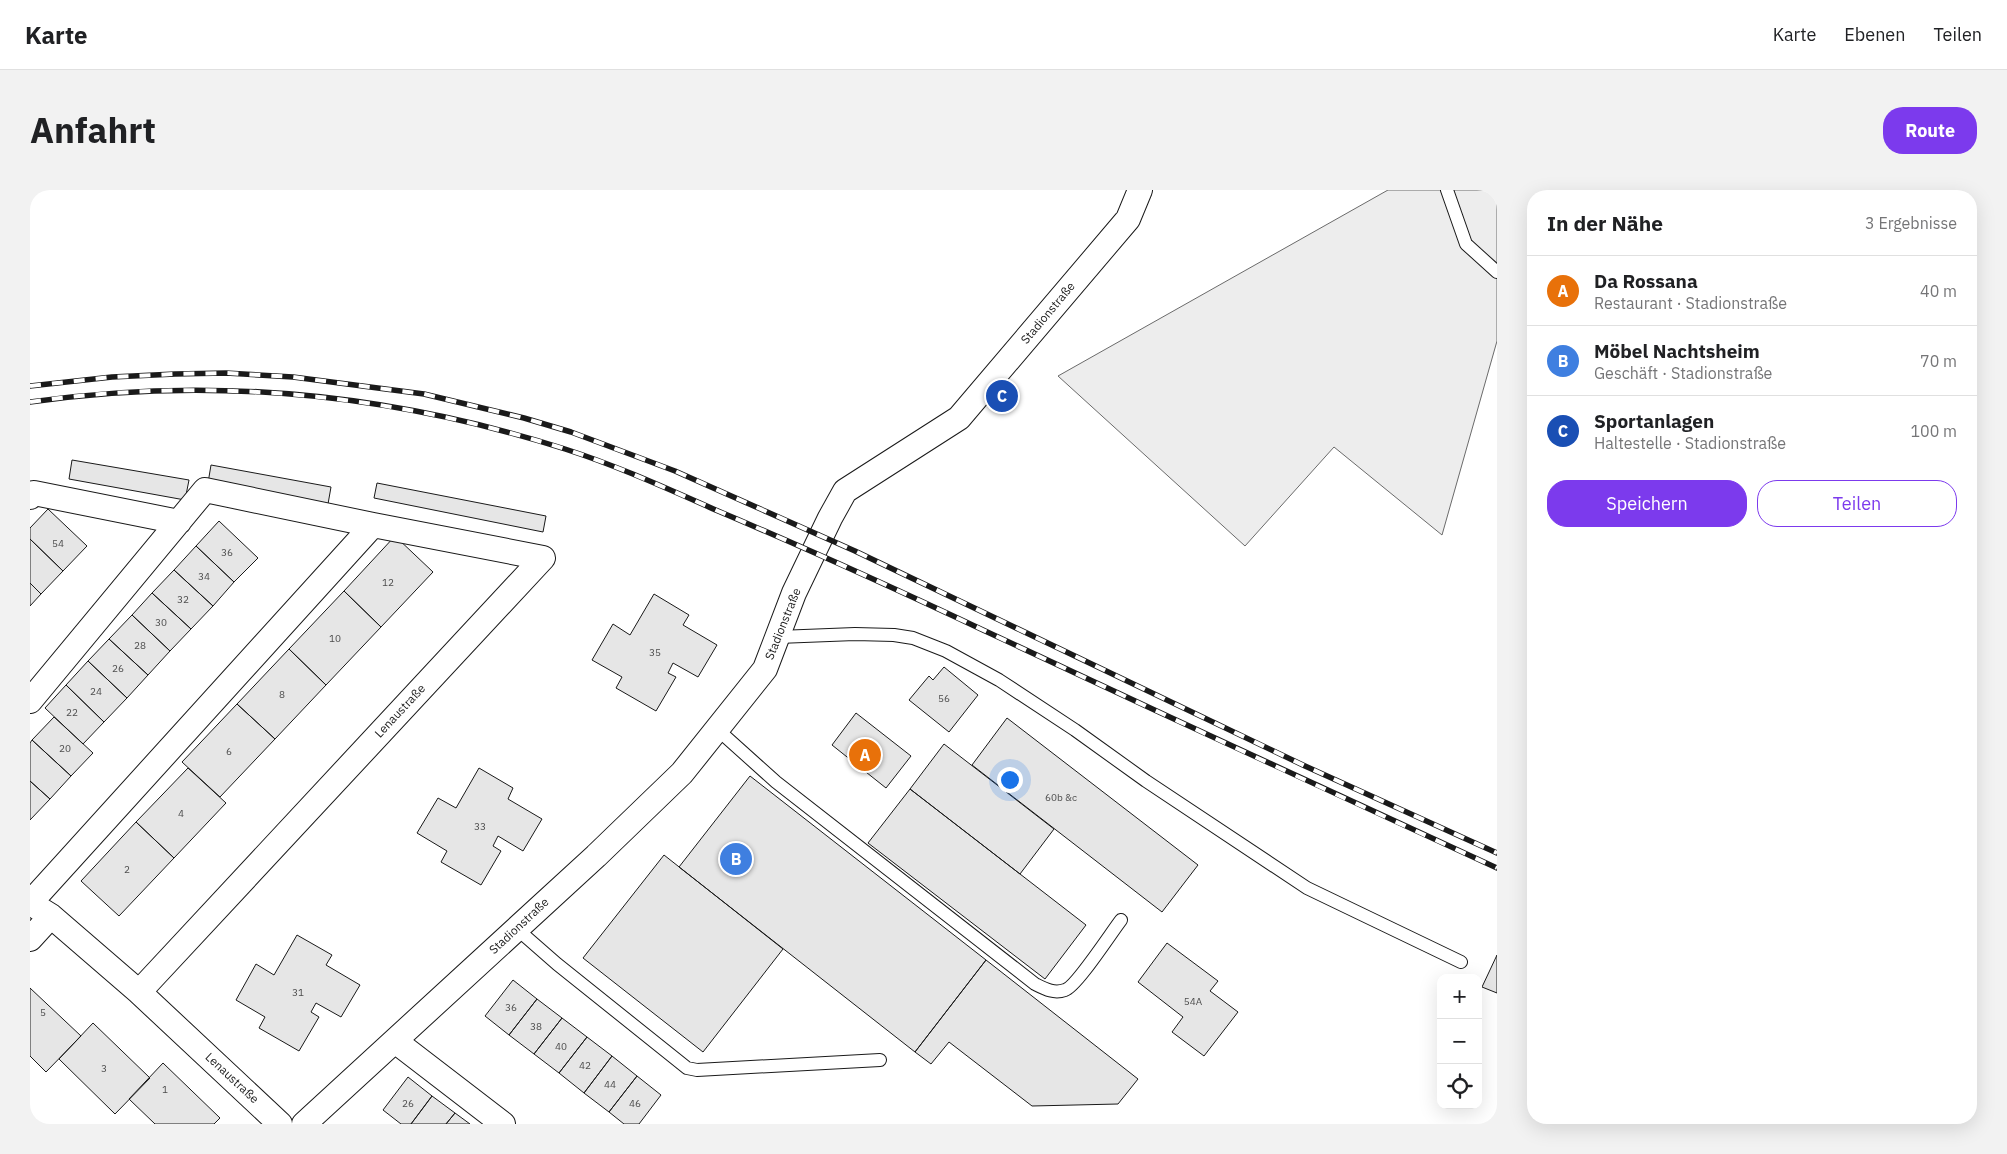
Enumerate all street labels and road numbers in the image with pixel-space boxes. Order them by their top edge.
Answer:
street label: Stadionstraße [1017,278,1078,347]
street label: Stadionstraße [761,585,804,662]
street label: Lenaustraße [371,681,428,740]
street label: Stadionstraße [486,894,552,957]
street label: Lenaustraße [203,1049,262,1106]

